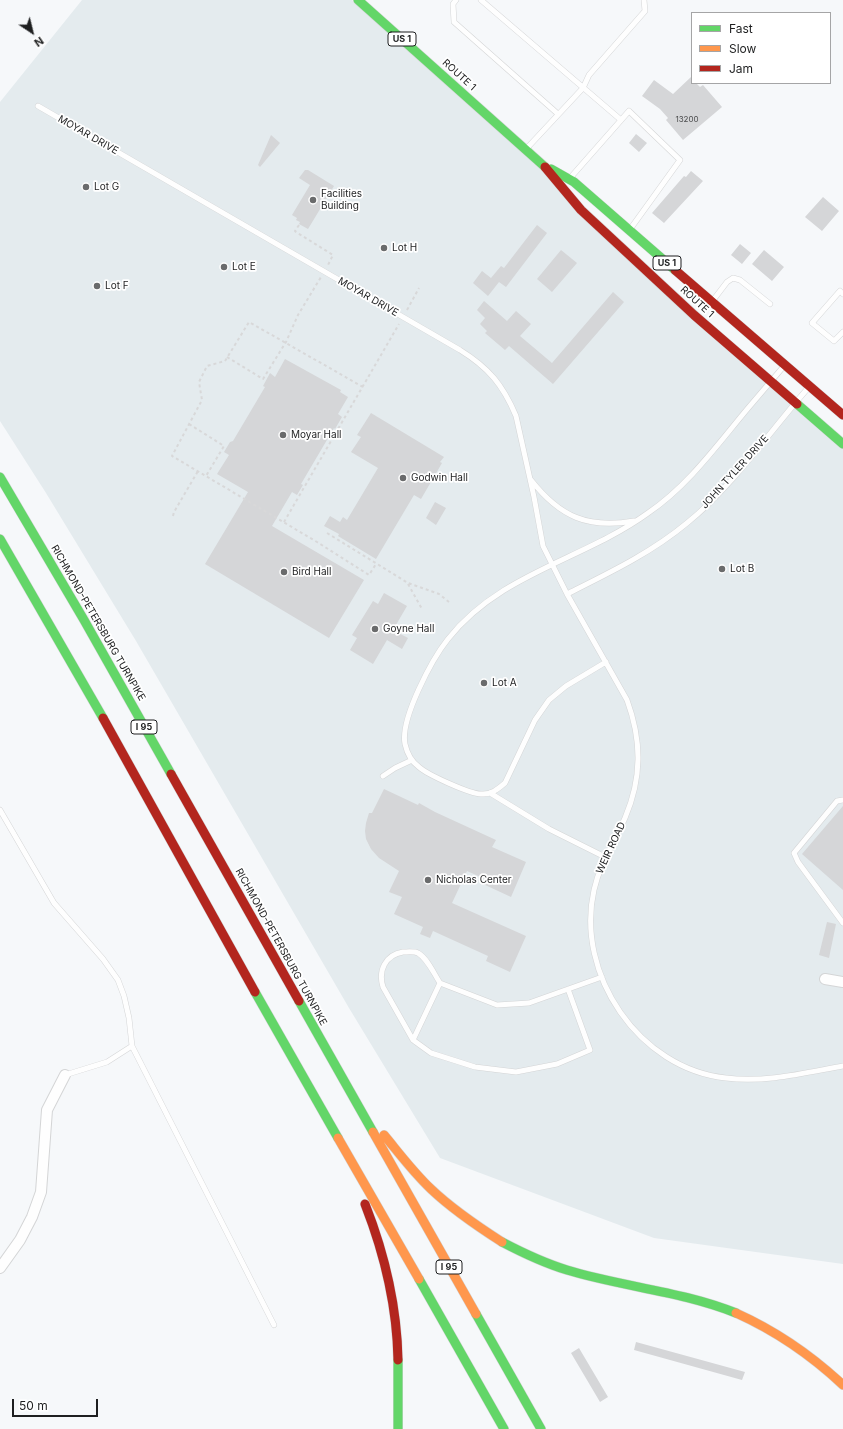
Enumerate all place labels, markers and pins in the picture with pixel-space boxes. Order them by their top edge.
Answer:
place label: Lot G [94,181,119,193]
marker: Lot G [81,182,91,192]
place label: Facilities Building [321,188,362,212]
marker: Facilities Building [308,195,318,205]
place label: Lot H [392,242,417,254]
marker: Lot H [379,243,389,253]
place label: Lot E [232,261,256,273]
marker: Lot E [219,262,229,272]
place label: Lot F [105,280,129,292]
marker: Lot F [92,281,102,291]
place label: Moyar Hall [291,429,341,441]
marker: Moyar Hall [278,430,288,440]
place label: Godwin Hall [411,472,468,484]
marker: Godwin Hall [398,473,408,483]
place label: Lot B [730,563,754,575]
marker: Lot B [717,564,727,574]
place label: Bird Hall [292,566,331,578]
marker: Bird Hall [279,567,289,577]
place label: Goyne Hall [383,623,434,635]
marker: Goyne Hall [370,624,380,634]
place label: Lot A [492,677,517,689]
marker: Lot A [479,678,489,688]
place label: Nicholas Center [436,874,512,886]
marker: Nicholas Center [423,875,433,885]

